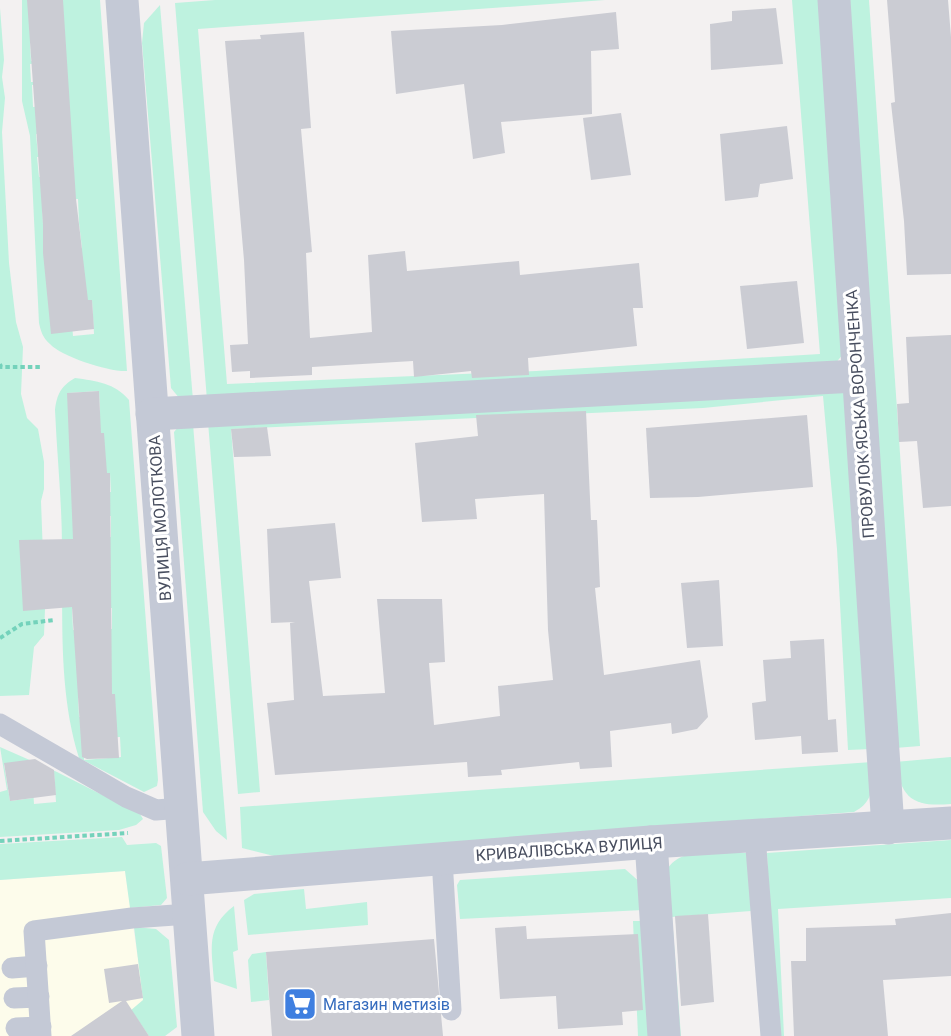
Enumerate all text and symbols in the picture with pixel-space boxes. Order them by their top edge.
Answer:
street label: ПРОВУЛОК ЯСЬКА ВОРОНЧЕНКА [842,288,878,539]
street label: ВУЛИЦЯ МОЛОТКОВА [145,434,175,601]
street label: КРИВАЛІВСЬКА ВУЛИЦЯ [475,833,663,865]
supermarket icon: Магазин метизів [282,986,318,1022]
place label: Магазин метизів [323,995,450,1014]

